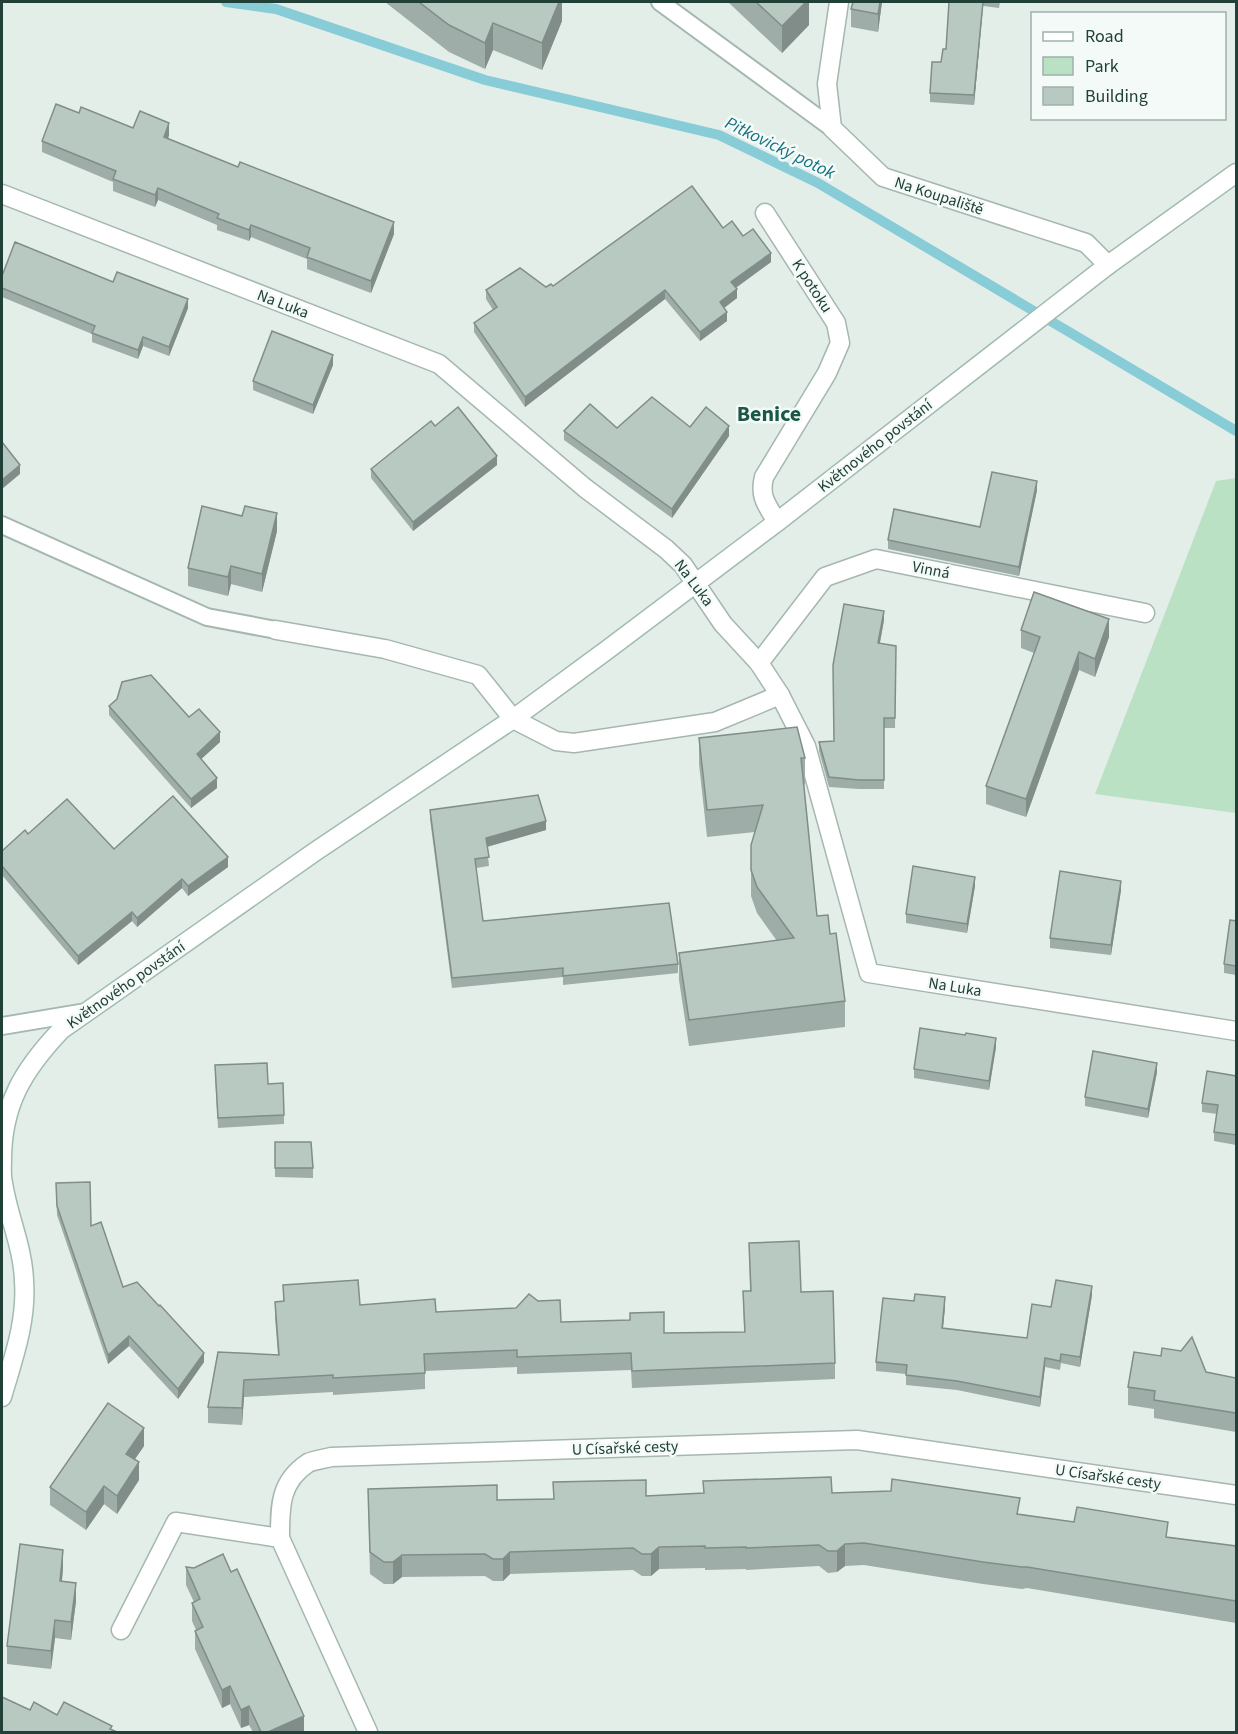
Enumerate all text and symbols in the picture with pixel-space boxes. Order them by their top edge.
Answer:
legend [1031,12,1226,120]
text: Road [1085,24,1124,49]
text: Park [1085,54,1119,79]
text: Building [1085,84,1148,109]
water label: Pitkovický potok [721,110,840,186]
street label: Na Koupaliště [892,171,986,221]
street label: K potoku [786,255,838,317]
street label: Na Luka [254,284,312,324]
street label: Květnového povstání [813,394,938,498]
district label: Benice [737,398,801,430]
street label: Na Luka [669,555,719,611]
street label: Vinná [910,556,952,584]
street label: Květnového povstání [62,935,191,1034]
street label: Na Luka [927,972,983,1002]
street label: U Císařské cesty [571,1435,679,1461]
street label: U Císařské cesty [1054,1459,1163,1495]

